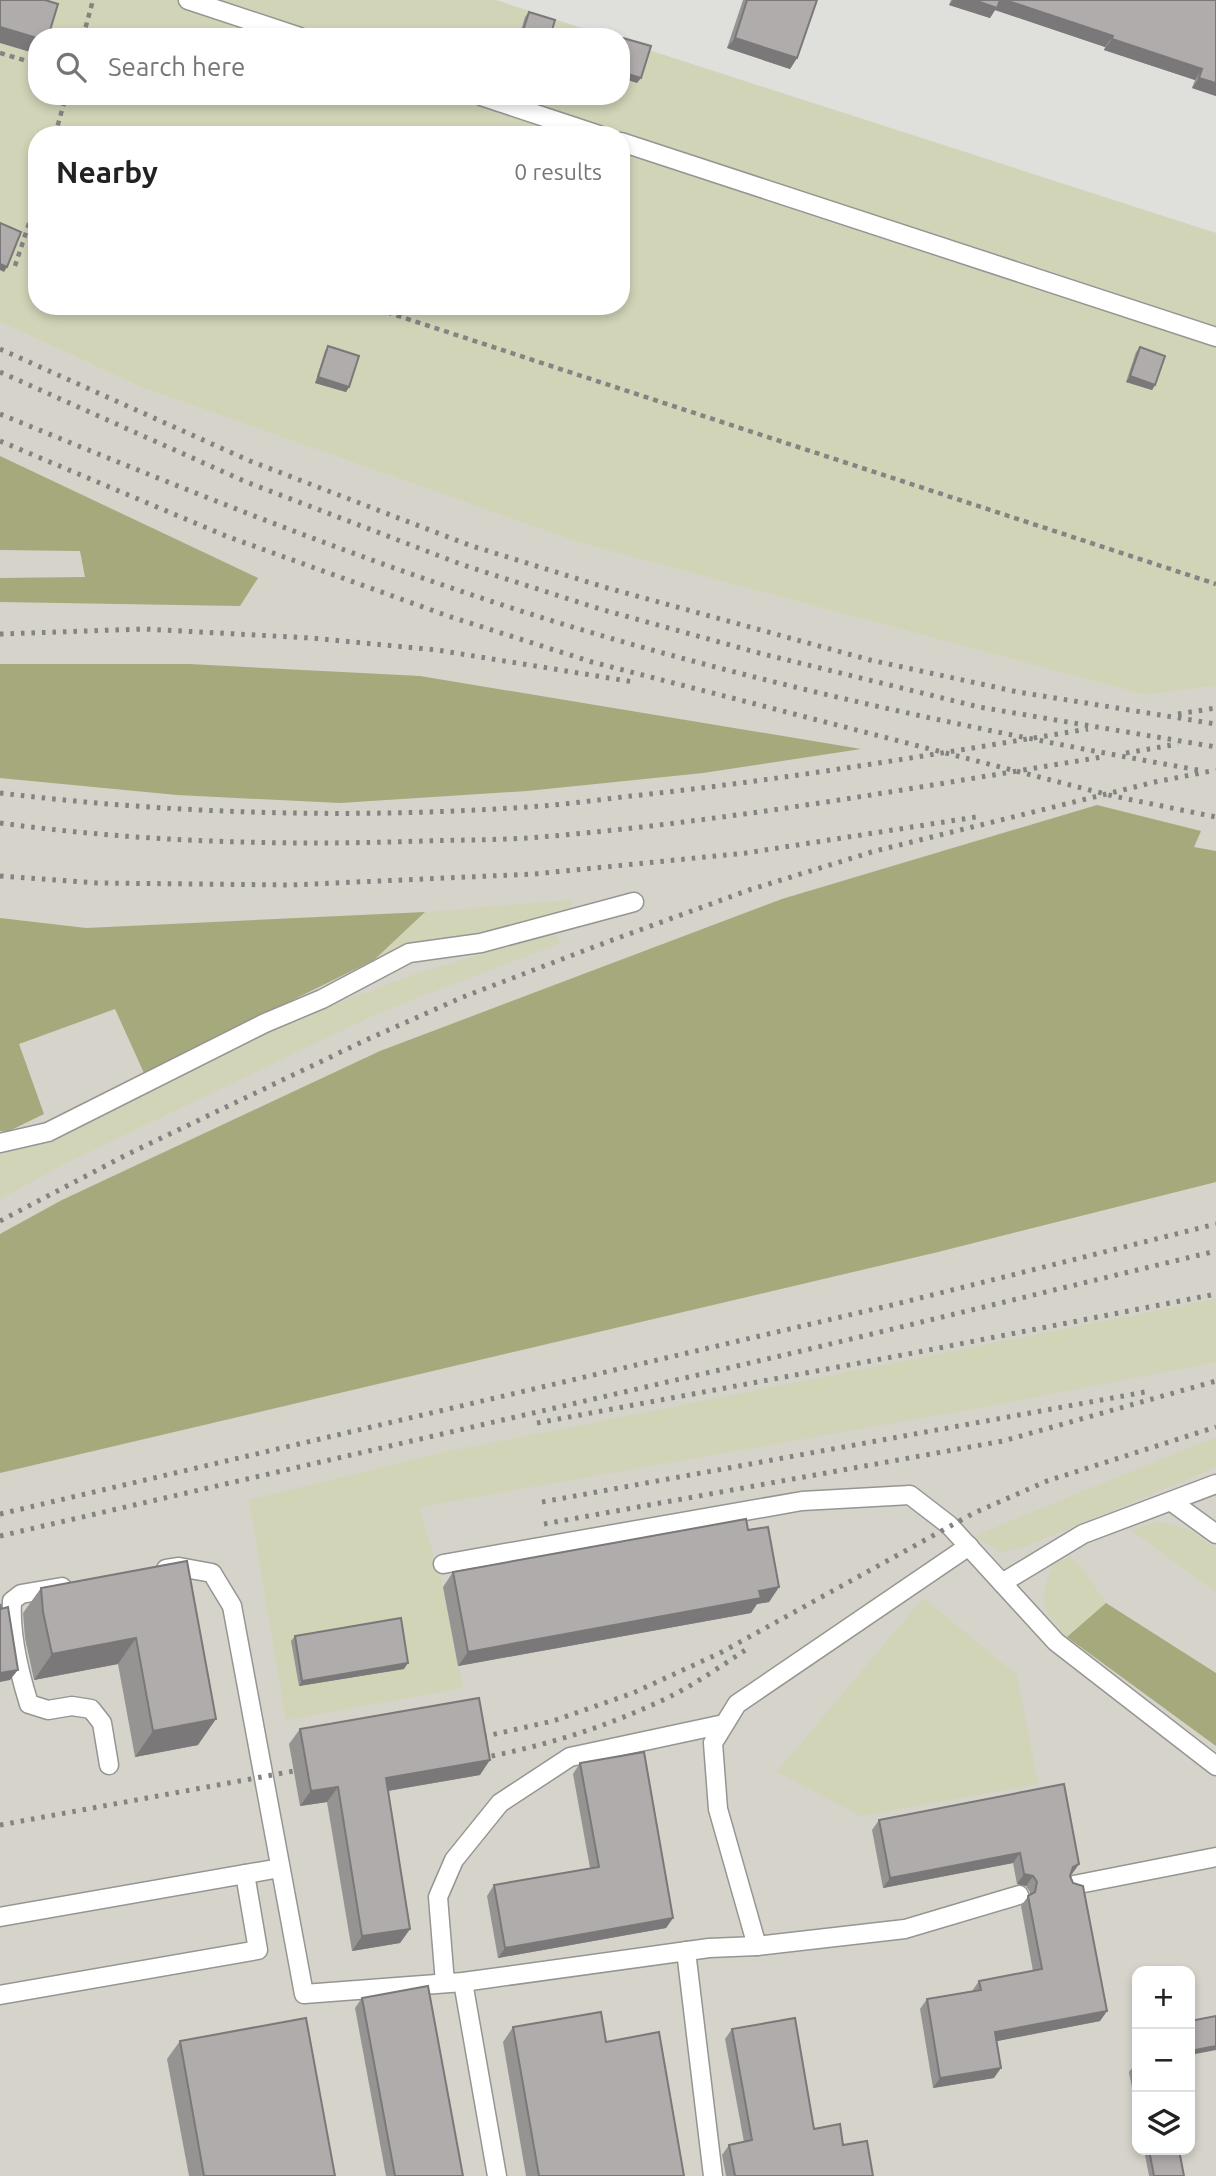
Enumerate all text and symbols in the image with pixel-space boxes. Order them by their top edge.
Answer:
search box [28,28,630,105]
icon: search [52,48,90,86]
text: Search here [108,52,245,81]
text: Nearby [56,155,158,189]
text: 0 results [514,159,602,184]
map controls [1132,1966,1195,2155]
button: + [1132,1966,1195,2029]
button: − [1132,2029,1195,2092]
button: layers [1132,2092,1195,2155]

